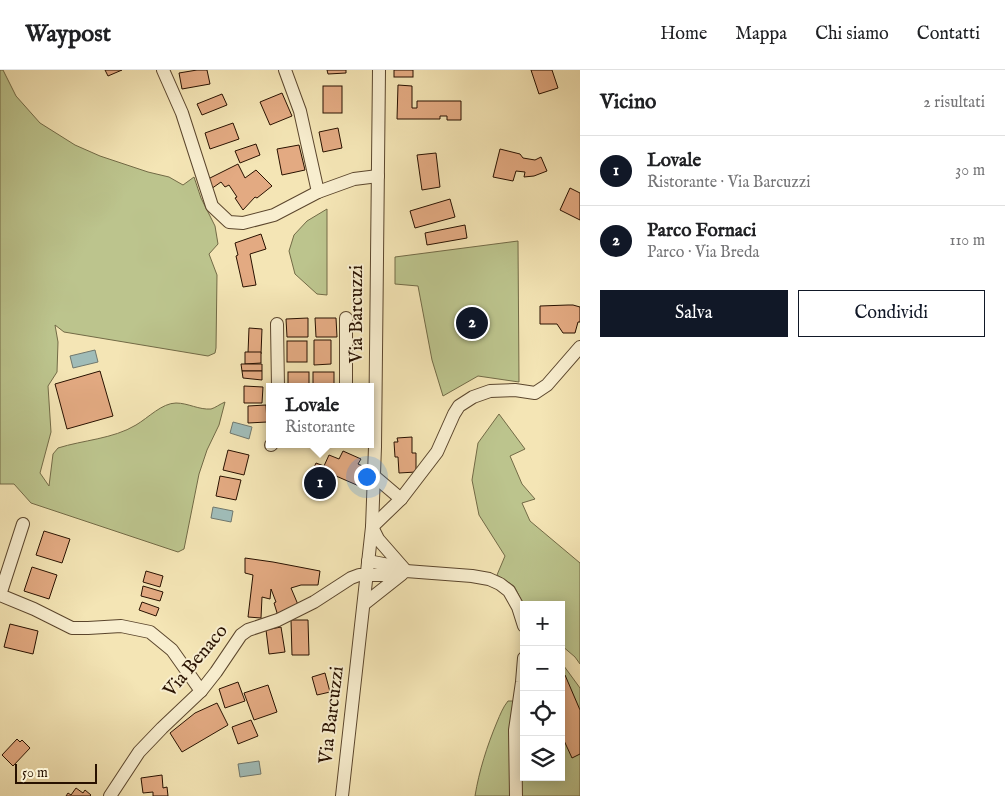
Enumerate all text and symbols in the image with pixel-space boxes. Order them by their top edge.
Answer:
text: Waypost [25,19,111,50]
text: Home [660,23,707,46]
text: Mappa [735,23,787,46]
text: Chi siamo [815,23,889,46]
text: Contatti [917,23,980,46]
text: Vicino [600,89,656,116]
text: 2 risultati [923,93,985,113]
text: Lovale [647,149,701,173]
text: 1 [613,161,619,181]
text: 30 m [955,161,985,181]
text: Ristorante · Via Barcuzzi [647,173,810,193]
text: Parco Fornaci [647,219,756,243]
text: 2 [612,231,620,251]
text: 110 m [949,231,985,251]
text: Parco · Via Breda [647,243,759,263]
street label: Via Barcuzzi [345,265,369,364]
button: Salva [600,290,788,337]
button: Condividi [798,290,985,337]
pin: 2 [456,304,488,342]
popup [266,383,374,448]
text: Lovale [285,394,339,418]
text: Ristorante [285,418,355,438]
pin: 1 [304,464,336,502]
your location [354,464,380,490]
map controls [520,601,565,781]
button: + [520,601,565,646]
street label: Via Benaco [158,620,233,703]
button: − [520,646,565,691]
street label: Via Barcuzzi [314,665,350,766]
button: locate [520,691,565,736]
button: layers [520,736,565,781]
scale bar [15,761,98,784]
text: 50 m [22,764,48,782]

